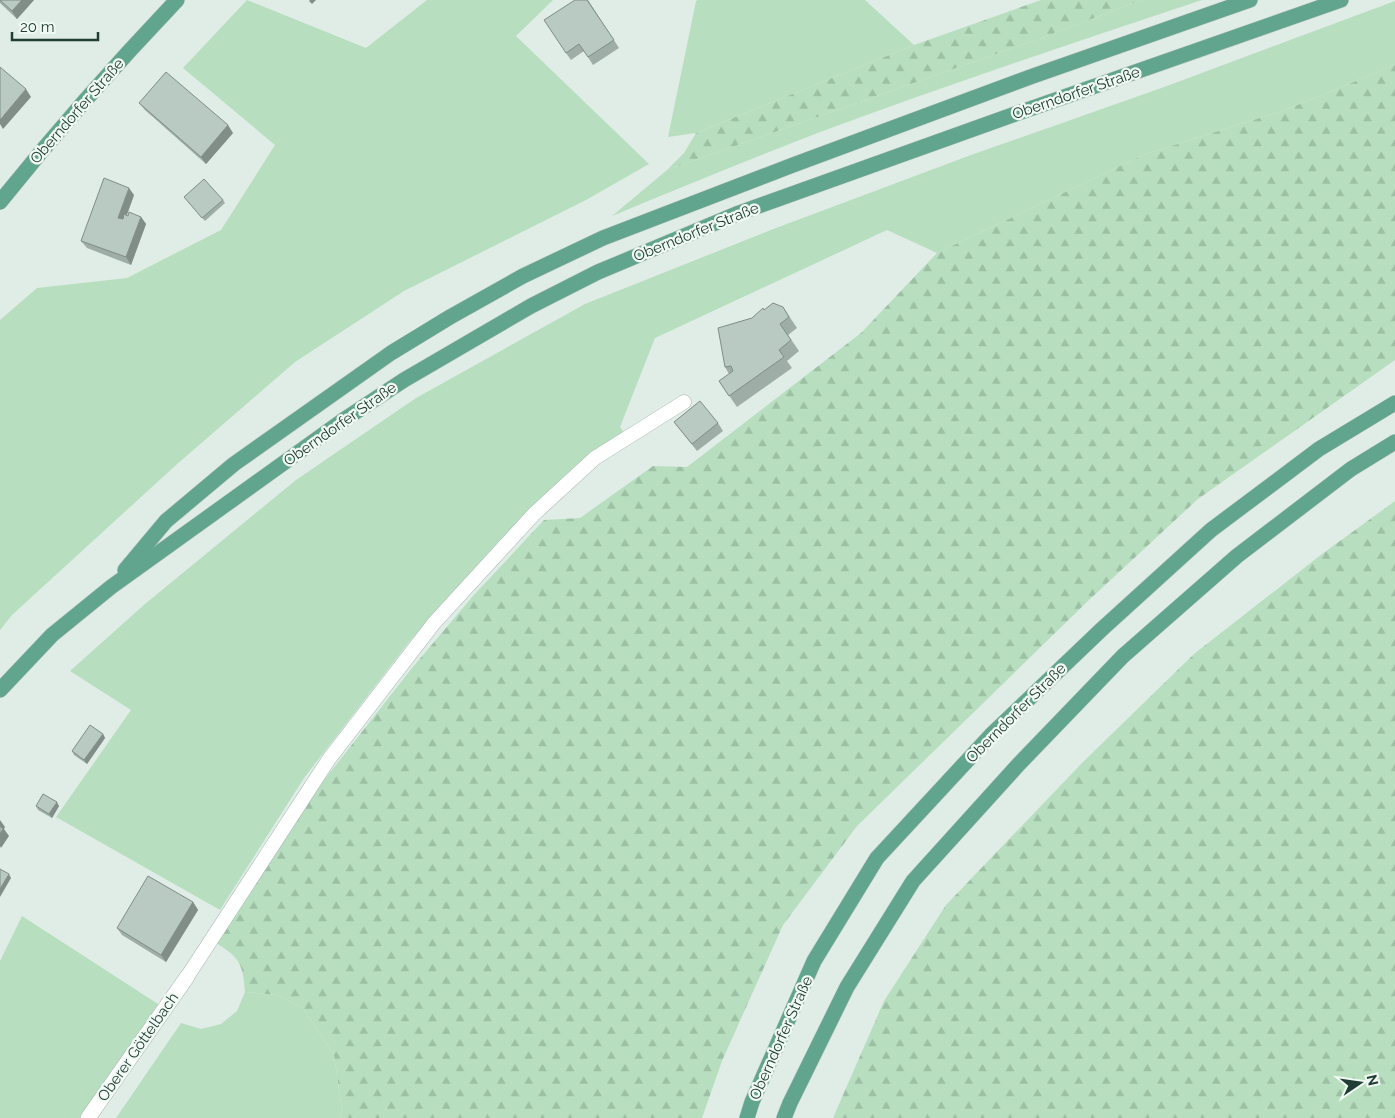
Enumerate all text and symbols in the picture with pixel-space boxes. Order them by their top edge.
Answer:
scale bar [12,10,99,42]
text: 20 m [20,18,55,36]
street label: Oberndorfer Straße [26,55,128,167]
street label: Oberndorfer Straße [1010,63,1142,123]
street label: Oberndorfer Straße [631,199,761,265]
street label: Oberndorfer Straße [280,378,400,470]
street label: Oberndorfer Straße [962,659,1070,767]
street label: Oberndorfer Straße [746,973,816,1103]
street label: Oberer Göttelbach [94,989,182,1105]
north arrow [1335,1058,1385,1108]
text: N [1364,1073,1382,1087]

